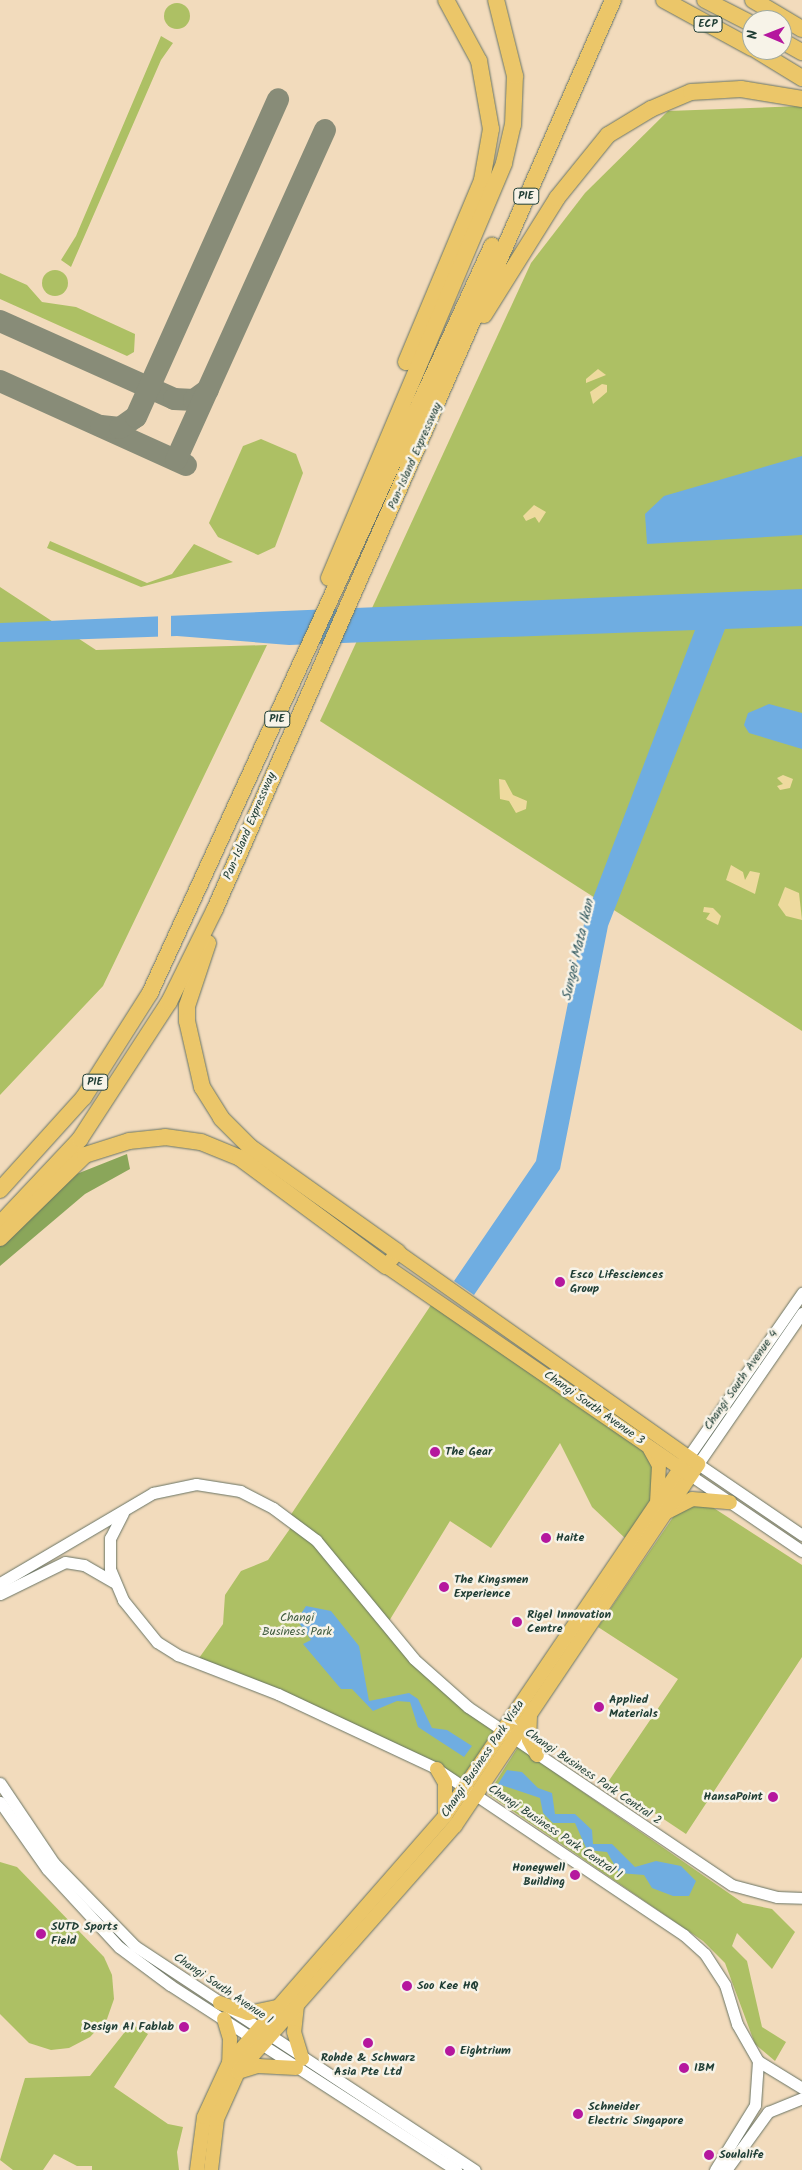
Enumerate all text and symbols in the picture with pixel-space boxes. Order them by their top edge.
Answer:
north arrow [742,10,792,60]
road number: ECP [693,15,723,32]
text: N [742,30,764,39]
road number: PIE [512,188,540,205]
street label: Pan-Island Expressway [385,400,445,512]
road number: PIE [263,711,291,728]
street label: Pan-Island Expressway [221,770,279,882]
water label: Sungei Mata Ikan [558,898,598,1002]
road number: PIE [81,1074,109,1090]
place label: Esco Lifesciences Group [570,1268,663,1296]
marker: Esco Lifesciences Group [554,1276,566,1288]
street label: Changi South Avenue 4 [701,1327,781,1433]
street label: Changi South Avenue 3 [541,1368,647,1448]
place label: The Gear [445,1445,492,1459]
marker: The Gear [429,1446,441,1458]
place label: Haite [556,1531,584,1545]
marker: Haite [540,1532,552,1544]
place label: The Kingsmen Experience [454,1573,528,1601]
marker: The Kingsmen Experience [438,1581,450,1593]
place label: Rigel Innovation Centre [527,1608,611,1636]
park label: Changi Business Park [262,1611,332,1639]
marker: Rigel Innovation Centre [511,1616,523,1628]
place label: Applied Materials [609,1693,658,1721]
street label: Changi Business Park Vista [438,1698,528,1820]
marker: Applied Materials [593,1701,605,1713]
street label: Changi Business Park Central 2 [522,1726,664,1828]
street label: Changi Business Park Central 1 [485,1782,625,1882]
place label: HansaPoint [703,1790,763,1804]
marker: HansaPoint [767,1791,779,1803]
place label: Honeywell Building [512,1861,565,1889]
marker: Honeywell Building [569,1869,581,1881]
place label: SUTD Sports Field [51,1920,118,1948]
marker: SUTD Sports Field [35,1928,47,1940]
street label: Changi South Avenue 1 [171,1950,275,2028]
place label: Soo Kee HQ [417,1979,478,1993]
marker: Soo Kee HQ [401,1980,413,1992]
place label: Design AI Fablab [83,2020,174,2034]
marker: Design AI Fablab [178,2021,190,2033]
marker: Rohde & Schwarz Asia Pte Ltd [362,2037,374,2049]
place label: Eightrium [460,2044,511,2058]
marker: Eightrium [444,2045,456,2057]
place label: Rohde & Schwarz Asia Pte Ltd [321,2051,415,2079]
place label: IBM [694,2061,714,2075]
marker: IBM [678,2062,690,2074]
place label: Schneider Electric Singapore [588,2100,683,2128]
marker: Schneider Electric Singapore [572,2108,584,2120]
place label: Soulalife [719,2148,764,2162]
marker: Soulalife [703,2149,715,2161]

